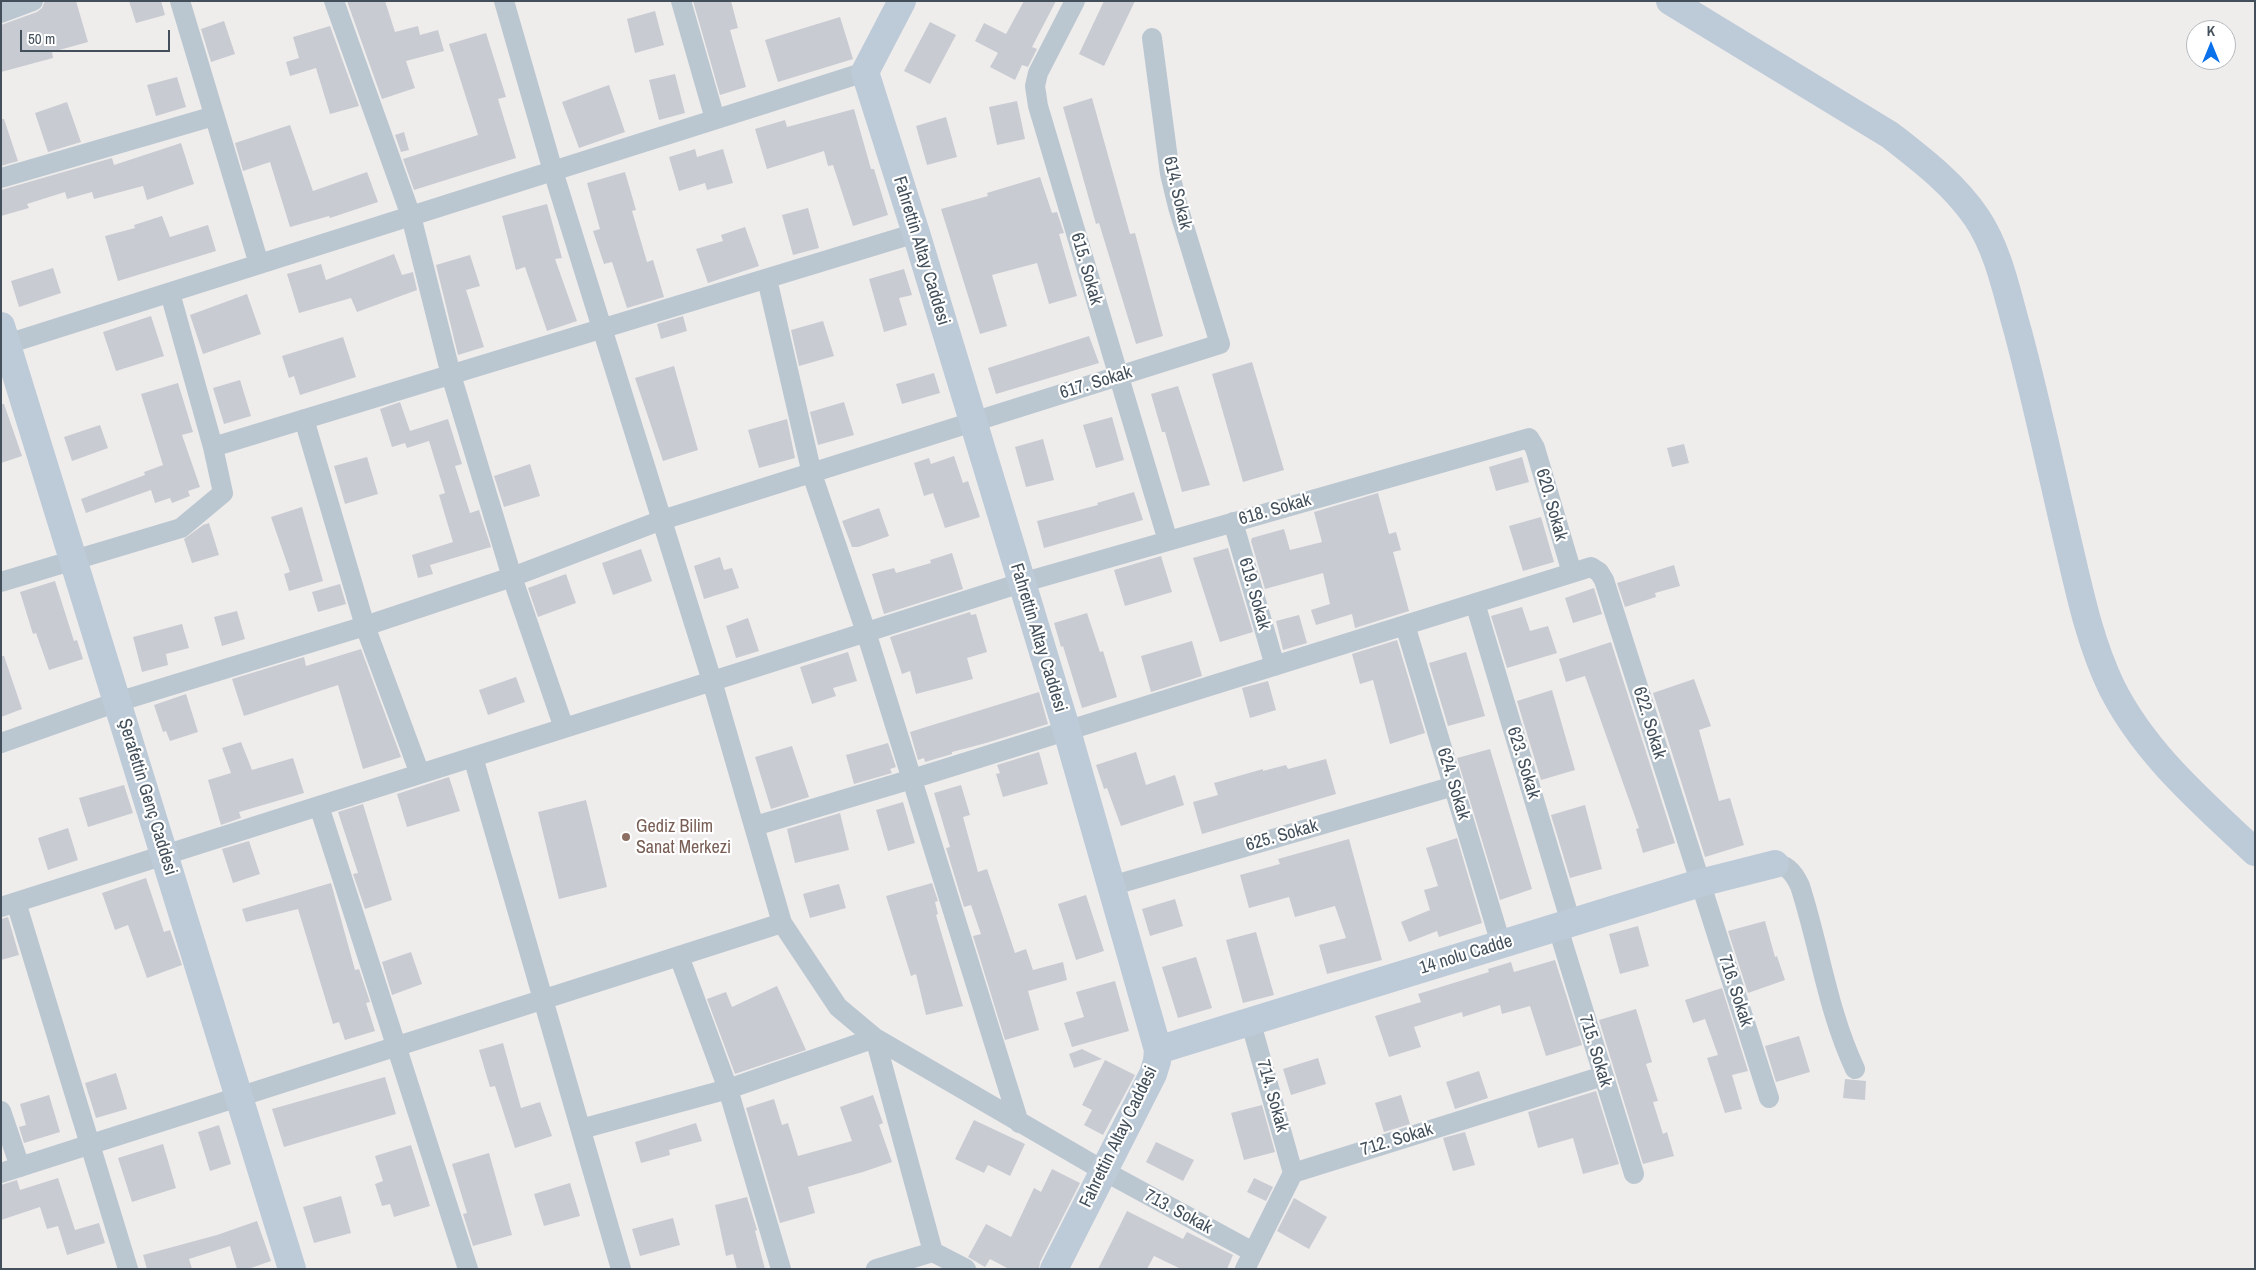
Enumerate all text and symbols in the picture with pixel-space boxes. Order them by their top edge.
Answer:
scale bar [22,20,172,52]
north arrow [2186,20,2236,70]
text: K [2207,22,2215,40]
text: 50 m [28,28,55,49]
street label: 614. Sokak [1158,155,1196,231]
street label: Fahrettin Altay Caddesi [888,174,954,328]
street label: 615. Sokak [1065,231,1107,307]
street label: 617. Sokak [1058,362,1134,404]
street label: 620. Sokak [1530,467,1572,543]
street label: 618. Sokak [1237,489,1313,531]
street label: 619. Sokak [1233,556,1275,632]
street label: Fahrettin Altay Caddesi [1005,561,1071,715]
street label: 622. Sokak [1628,685,1670,761]
street label: Şerafettin Genç Caddesi [113,716,181,878]
street label: 623. Sokak [1502,725,1544,801]
street label: 624. Sokak [1432,746,1474,822]
street label: 625. Sokak [1244,815,1320,857]
place label: Gediz Bilim Sanat Merkezi [636,816,731,859]
marker: Gediz Bilim Sanat Merkezi [620,831,632,843]
street label: 14 nolu Cadde [1417,931,1515,979]
street label: 716. Sokak [1713,953,1757,1029]
street label: 715. Sokak [1574,1013,1616,1089]
street label: 714. Sokak [1251,1058,1293,1134]
street label: Fahrettin Altay Caddesi [1075,1063,1163,1211]
street label: 712. Sokak [1359,1119,1435,1161]
street label: 713. Sokak [1140,1185,1216,1239]

